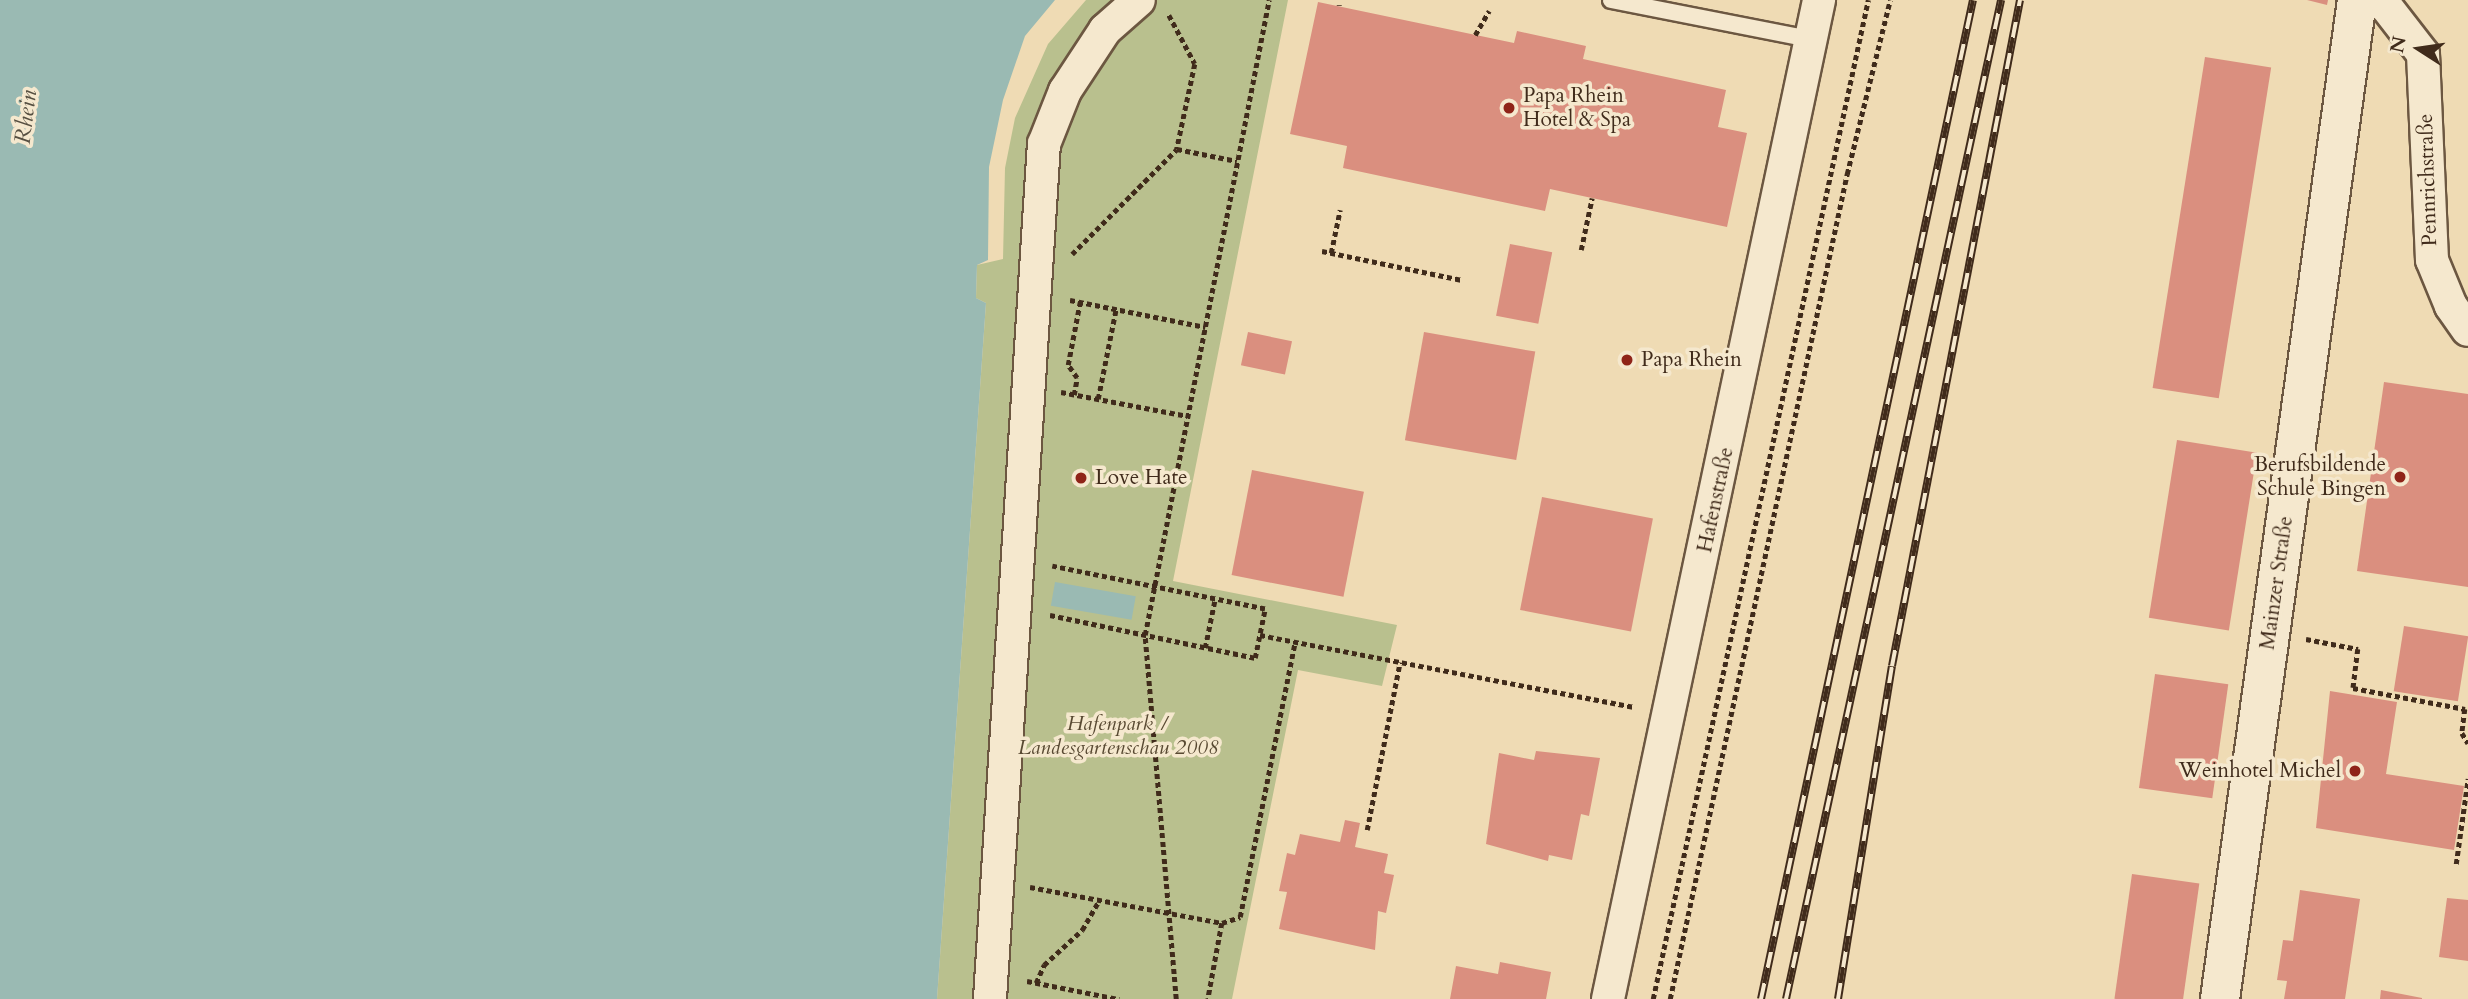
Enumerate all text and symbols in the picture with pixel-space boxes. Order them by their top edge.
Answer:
north arrow [2384,14,2454,84]
text: N [2384,34,2413,55]
place label: Papa Rhein Hotel & Spa [1523,83,1631,133]
water label: Rhein [9,88,43,146]
marker: Papa Rhein Hotel & Spa [1501,100,1517,116]
street label: Pennrichstraße [2413,113,2443,247]
place label: Papa Rhein [1641,347,1742,373]
marker: Papa Rhein [1619,352,1635,368]
street label: Hafenstraße [1693,445,1739,555]
place label: Berufsbildende Schule Bingen [2254,452,2386,502]
place label: Love Hate [1095,465,1188,491]
marker: Berufsbildende Schule Bingen [2392,469,2408,485]
marker: Love Hate [1073,470,1089,486]
street label: Mainzer Straße [2255,514,2299,652]
park label: Hafenpark / Landesgartenschau 2008 [1018,711,1218,761]
place label: Weinhotel Michel [2179,758,2341,784]
marker: Weinhotel Michel [2347,763,2363,779]

